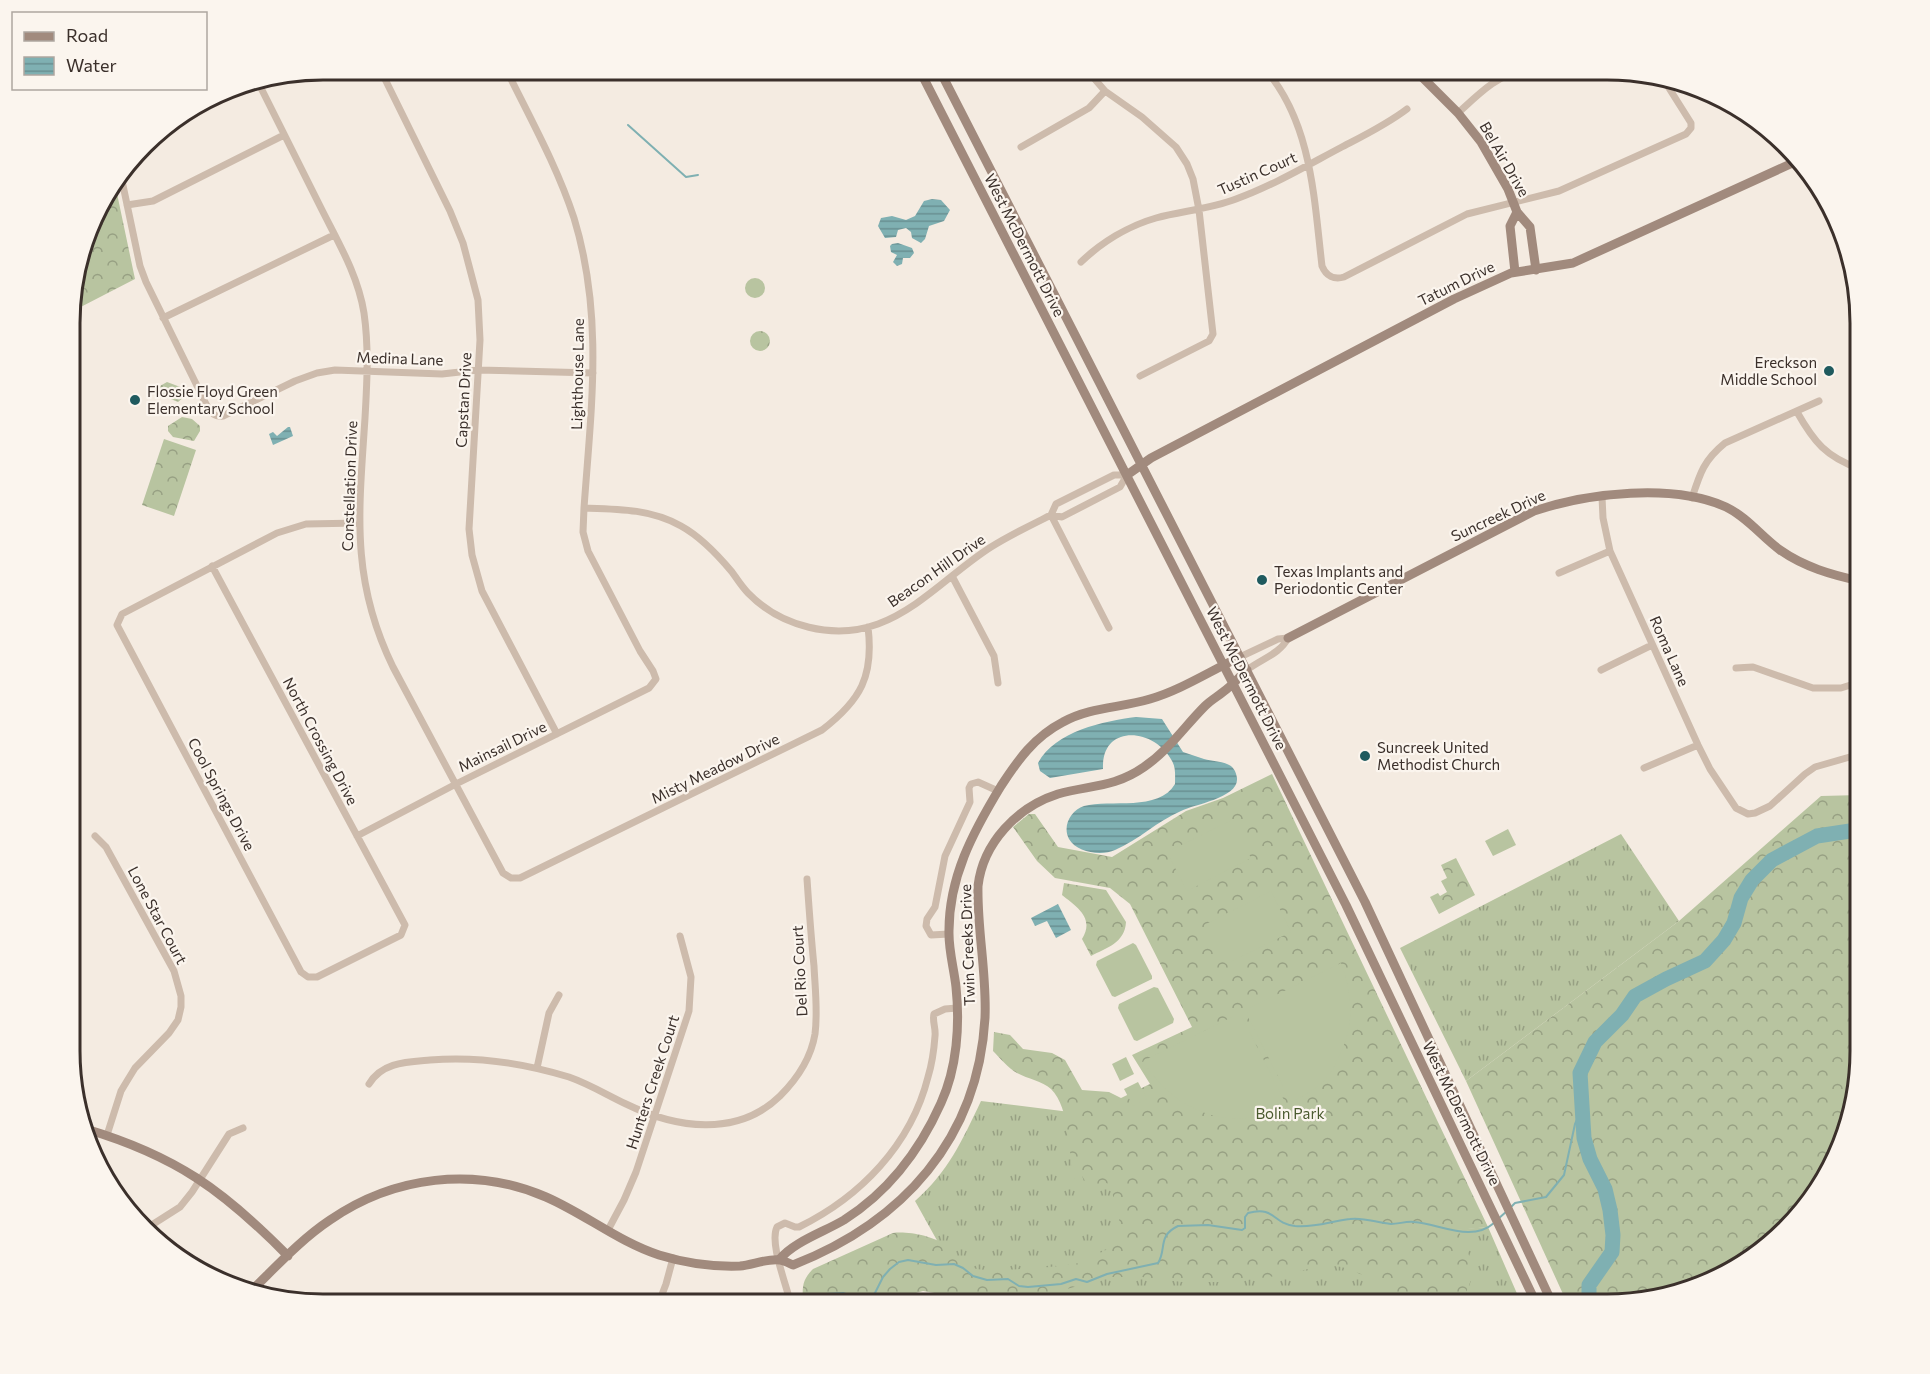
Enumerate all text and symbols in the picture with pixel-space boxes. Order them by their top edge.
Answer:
legend [12,12,207,90]
text: Road [66,24,108,46]
text: Water [66,54,117,76]
street label: Bel Air Drive [1476,118,1534,200]
street label: Tustin Court [1215,148,1299,198]
street label: West McDermott Drive [981,171,1069,320]
street label: Tatum Drive [1415,257,1497,309]
street label: Lighthouse Lane [567,318,587,430]
street label: Medina Lane [356,347,444,369]
street label: Capstan Drive [452,352,474,448]
place label: Ereckson Middle School [1720,353,1817,388]
marker: Ereckson Middle School [1822,364,1836,378]
place label: Flossie Floyd Green Elementary School [147,382,278,417]
marker: Flossie Floyd Green Elementary School [128,393,142,407]
street label: Constellation Drive [338,420,360,552]
street label: Suncreek Drive [1448,485,1548,545]
street label: Beacon Hill Drive [884,530,988,610]
place label: Texas Implants and Periodontic Center [1274,562,1403,597]
marker: Texas Implants and Periodontic Center [1255,573,1269,587]
street label: West McDermott Drive [1203,604,1291,753]
street label: Roma Lane [1646,613,1694,689]
street label: North Crossing Drive [280,674,362,808]
street label: Mainsail Drive [455,717,549,775]
street label: Misty Meadow Drive [648,729,782,807]
street label: Cool Springs Drive [185,735,259,854]
place label: Suncreek United Methodist Church [1377,738,1500,773]
marker: Suncreek United Methodist Church [1358,749,1372,763]
street label: Lone Star Court [125,863,191,967]
street label: Twin Creeks Drive [956,884,978,1006]
street label: Del Rio Court [788,925,810,1017]
street label: Hunters Creek Court [622,1013,682,1151]
street label: West McDermott Drive [1419,1038,1505,1188]
park label: Bolin Park [1255,1104,1325,1122]

